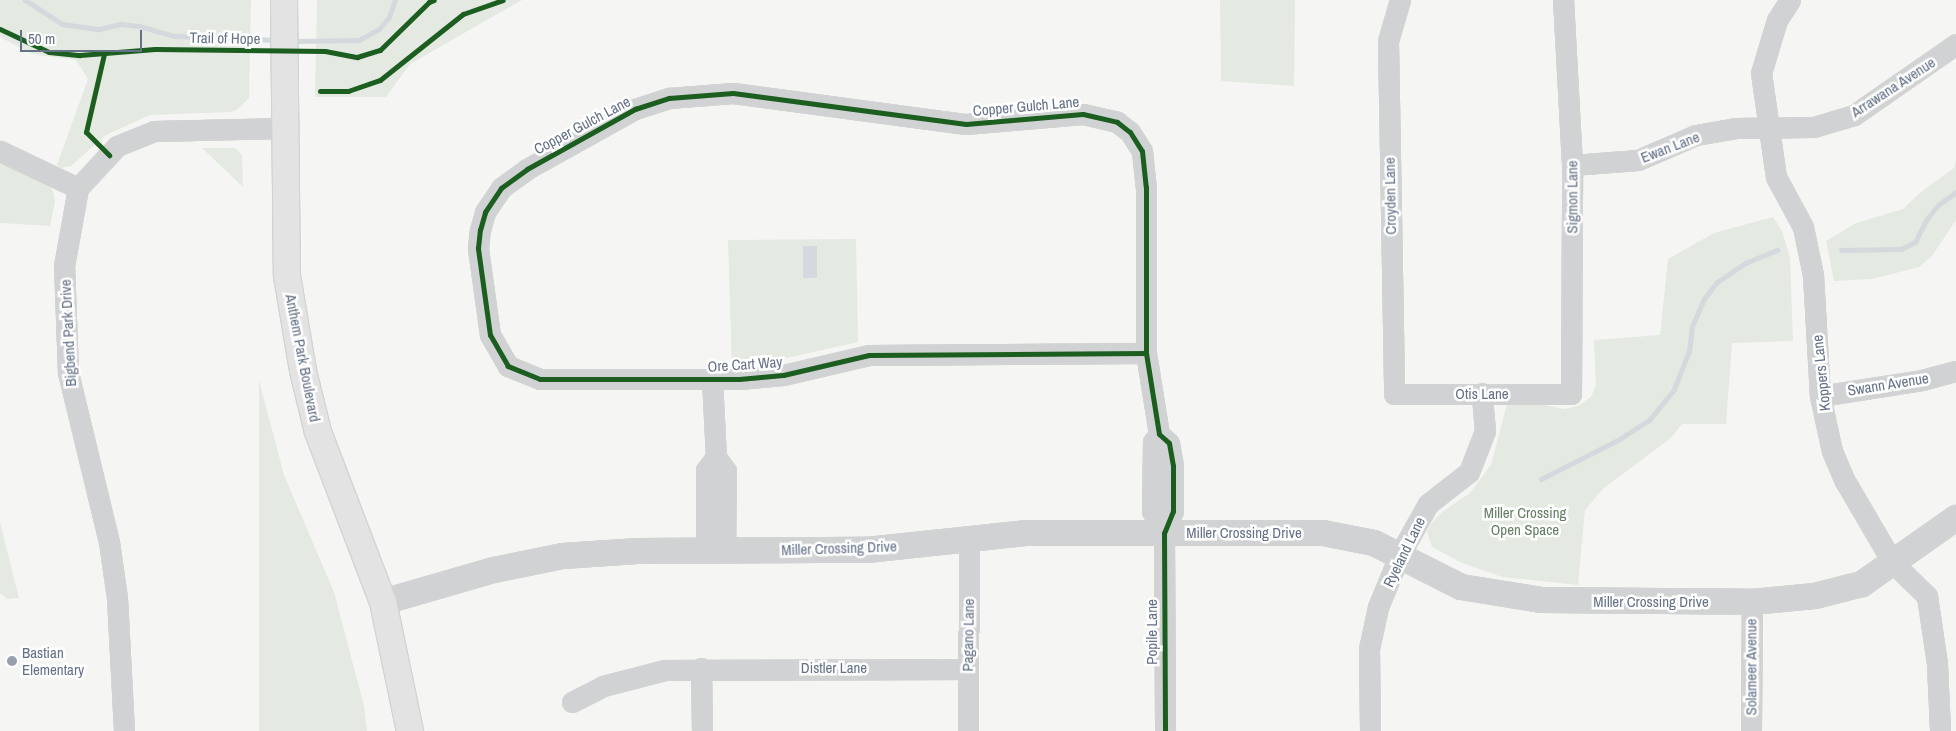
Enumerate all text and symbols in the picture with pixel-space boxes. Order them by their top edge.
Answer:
scale bar [22,20,145,52]
text: 50 m [28,28,55,49]
street label: Trail of Hope [190,28,260,48]
street label: Arrawana Avenue [1847,53,1939,121]
street label: Copper Gulch Lane [531,92,633,158]
street label: Copper Gulch Lane [972,92,1080,120]
street label: Ewan Lane [1638,128,1702,166]
street label: Croyden Lane [1380,157,1400,235]
street label: Sigmon Lane [1563,160,1581,234]
street label: Bigbend Park Drive [56,279,80,387]
street label: Anthem Park Boulevard [282,293,324,423]
street label: Koppers Lane [1808,334,1834,412]
street label: Ore Cart Way [707,352,783,376]
street label: Swann Avenue [1846,369,1930,399]
street label: Otis Lane [1455,385,1509,403]
park label: Miller Crossing Open Space [1484,503,1566,538]
street label: Ryeland Lane [1379,514,1429,590]
street label: Miller Crossing Drive [1186,524,1302,542]
street label: Miller Crossing Drive [781,537,897,559]
street label: Miller Crossing Drive [1593,593,1709,611]
street label: Pagano Lane [958,598,978,672]
street label: Popile Lane [1143,599,1161,665]
street label: Solameer Avenue [1742,618,1760,716]
place label: Bastian Elementary [22,643,84,678]
marker: Bastian Elementary [6,655,18,667]
street label: Distler Lane [801,659,867,677]

